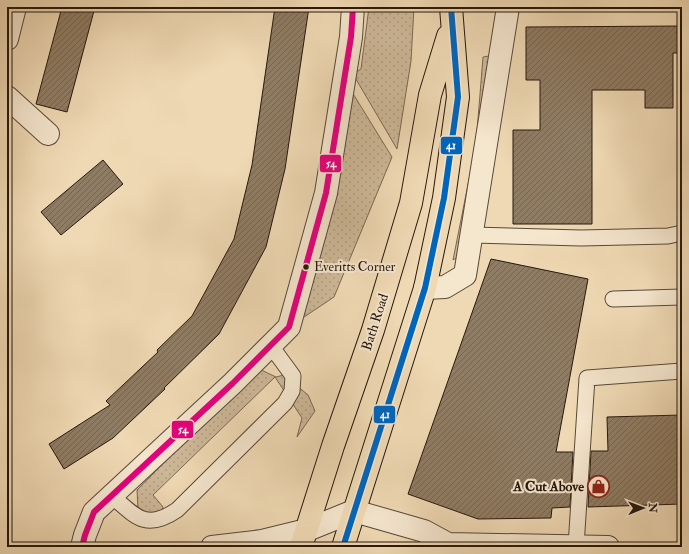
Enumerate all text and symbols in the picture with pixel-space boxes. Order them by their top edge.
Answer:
line badge: 41 [440,136,463,155]
text: 41 [445,139,456,153]
line badge: 54 [319,154,342,173]
text: 54 [326,157,337,171]
place label: Everitts Corner [314,259,396,275]
marker: Everitts Corner [301,262,311,272]
street label: Bath Road [358,291,392,353]
line badge: 41 [373,405,396,424]
text: 41 [379,408,390,422]
line badge: 54 [171,420,194,439]
text: 54 [178,423,189,437]
shop icon: A Cut Above [586,473,612,499]
place label: A Cut Above [512,478,584,495]
north arrow [623,488,663,528]
text: N [646,502,659,514]

